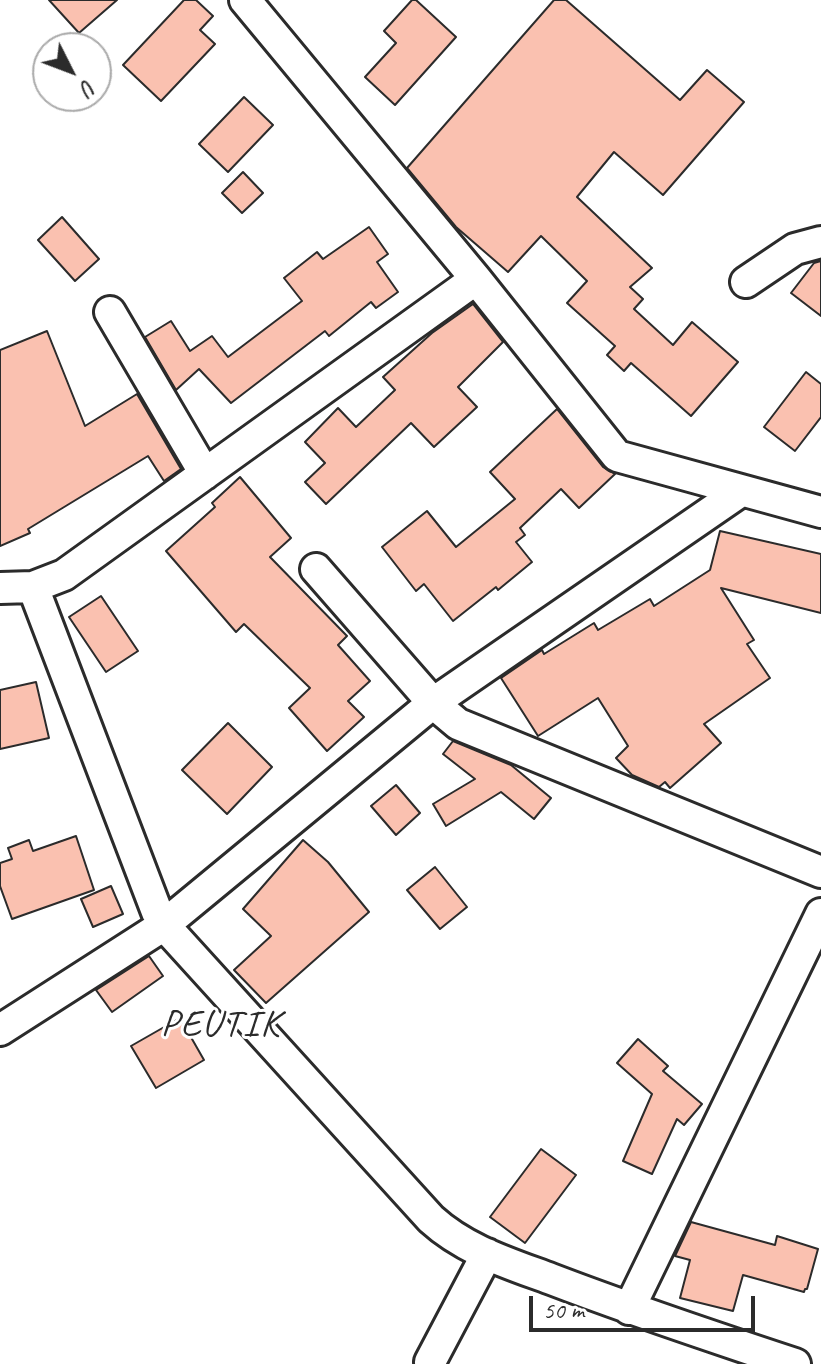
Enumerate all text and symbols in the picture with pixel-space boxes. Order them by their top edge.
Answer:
north arrow [32,32,112,112]
text: U [74,73,102,100]
district label: PEUTIK [161,1002,281,1048]
scale bar [533,1280,759,1330]
text: 50 m [543,1295,584,1325]

